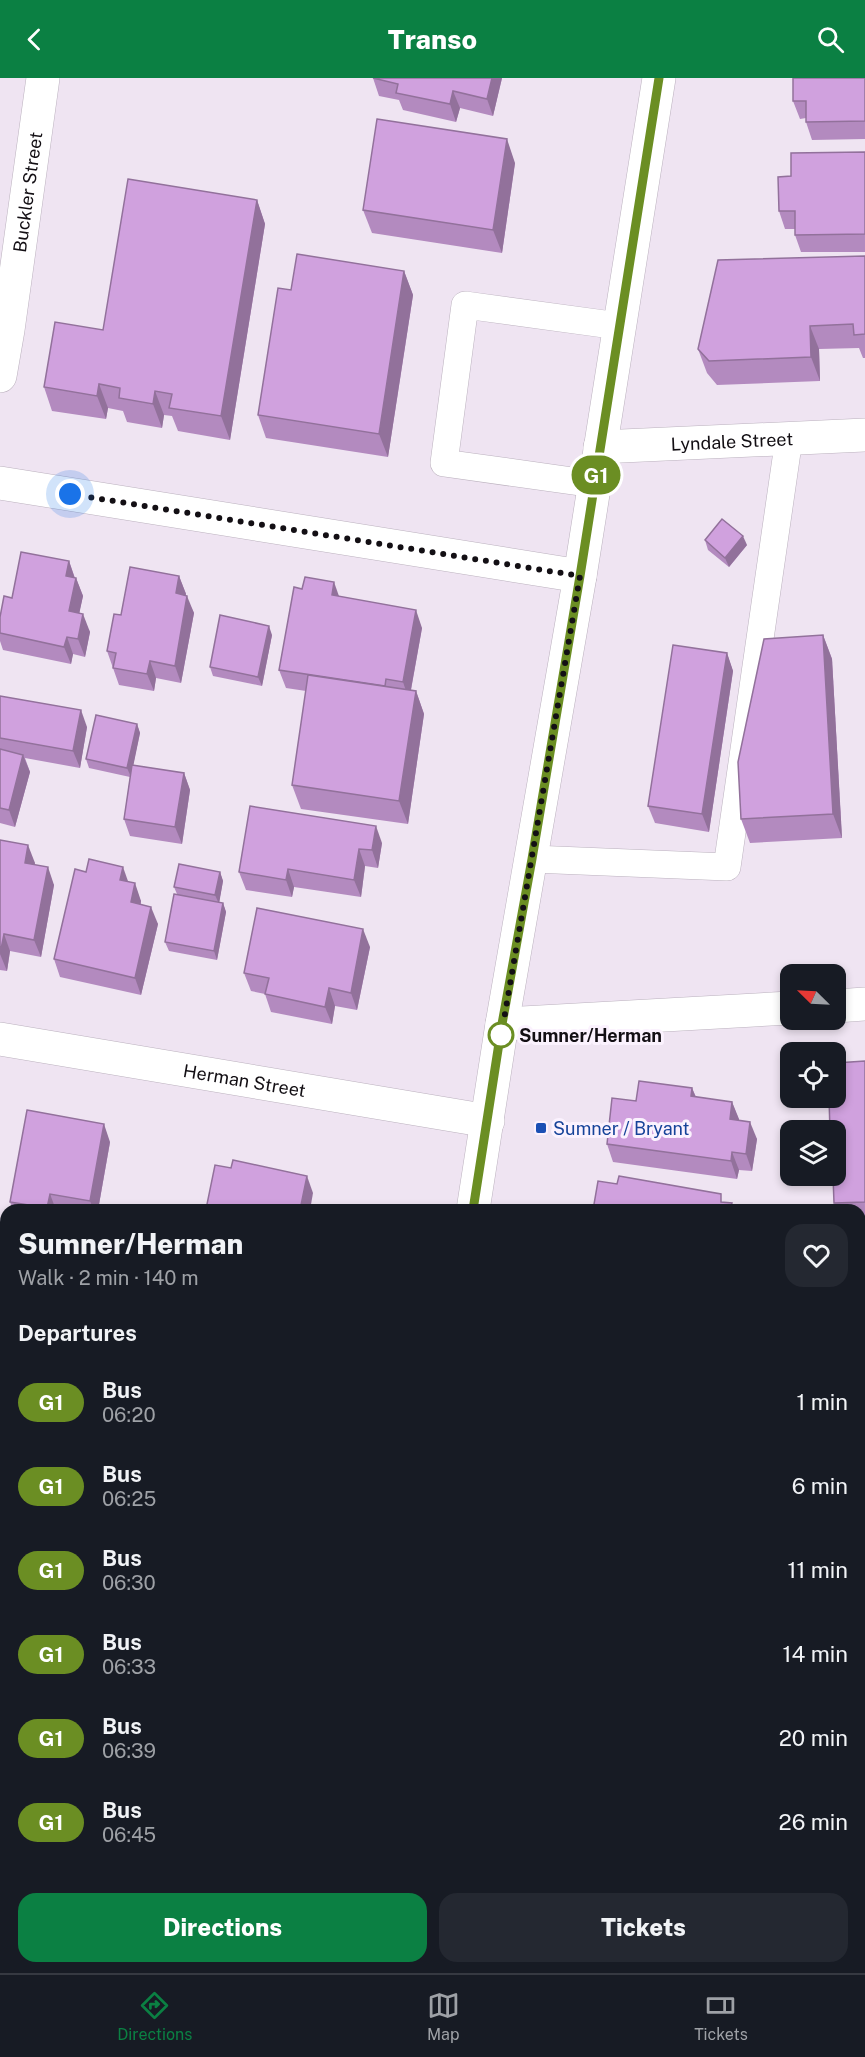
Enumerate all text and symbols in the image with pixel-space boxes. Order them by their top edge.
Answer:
icon: back [18,23,51,56]
text: Transo [388,23,477,55]
icon: search [814,23,847,56]
street label: Buckler Street [8,130,46,254]
street label: Lyndale Street [670,428,794,454]
line badge: G1 [569,456,623,494]
text: G1 [584,463,608,488]
your location [55,479,85,509]
north arrow [780,964,846,1030]
map controls [780,964,846,1186]
marker: Sumner/Herman [488,1022,514,1048]
place label: Sumner/Herman [519,1025,662,1046]
button: locate [780,1042,846,1108]
street label: Herman Street [182,1059,307,1101]
place label: Sumner / Bryant [553,1118,690,1139]
button: layers [780,1120,846,1186]
marker: Sumner / Bryant [534,1121,548,1135]
button: heart [785,1224,848,1287]
text: Sumner/Herman [18,1227,243,1260]
text: Walk · 2 min · 140 m [18,1266,199,1290]
text: Departures [18,1320,137,1346]
text: Bus [102,1377,142,1403]
text: 1 min [796,1389,848,1415]
text: G1 [39,1390,63,1415]
text: 06:20 [102,1403,156,1427]
text: Bus [102,1461,142,1487]
text: 6 min [792,1473,848,1499]
text: G1 [39,1474,63,1499]
text: 06:25 [102,1487,156,1511]
text: Bus [102,1545,142,1571]
text: 11 min [787,1557,848,1583]
text: G1 [39,1558,63,1583]
text: 06:30 [102,1571,156,1595]
text: Bus [102,1629,142,1655]
text: 14 min [783,1641,848,1667]
text: G1 [39,1642,63,1667]
text: 06:33 [102,1655,156,1679]
text: Bus [102,1713,142,1739]
text: 20 min [779,1725,848,1751]
text: G1 [39,1726,63,1751]
text: 06:39 [102,1739,156,1763]
text: Bus [102,1797,142,1823]
text: 26 min [779,1809,848,1835]
text: G1 [39,1810,63,1835]
text: 06:45 [102,1823,156,1847]
button: Directions [18,1893,427,1962]
button: Tickets [439,1893,848,1962]
tab: Directions [117,1989,192,2044]
tab: Map [427,1989,460,2044]
tab: Tickets [694,1989,748,2044]

